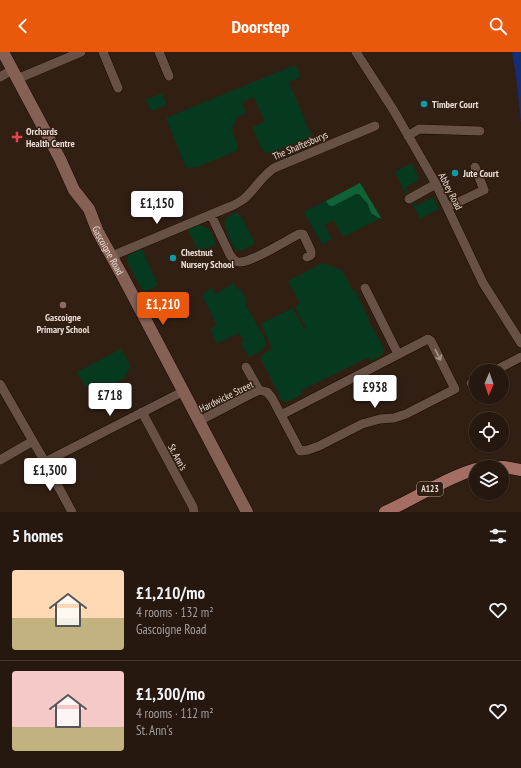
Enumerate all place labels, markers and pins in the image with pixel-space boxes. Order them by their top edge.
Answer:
place label: Timber Court [432,98,479,111]
marker: Timber Court [419,99,429,109]
place label: Orchards Health Centre [26,125,75,150]
marker: Orchards Health Centre [11,131,23,143]
place label: Jute Court [462,167,499,180]
marker: Jute Court [450,168,460,178]
pin: £1,150 [124,191,190,225]
place label: Chestnut Nursery School [181,246,235,271]
marker: Chestnut Nursery School [168,253,178,263]
pin: £1,210 [130,292,196,326]
marker: Gascoigne Primary School [58,300,68,310]
place label: Gascoigne Primary School [37,311,90,336]
pin: £938 [351,375,399,409]
pin: £718 [86,383,134,417]
pin: £1,300 [17,458,83,492]

